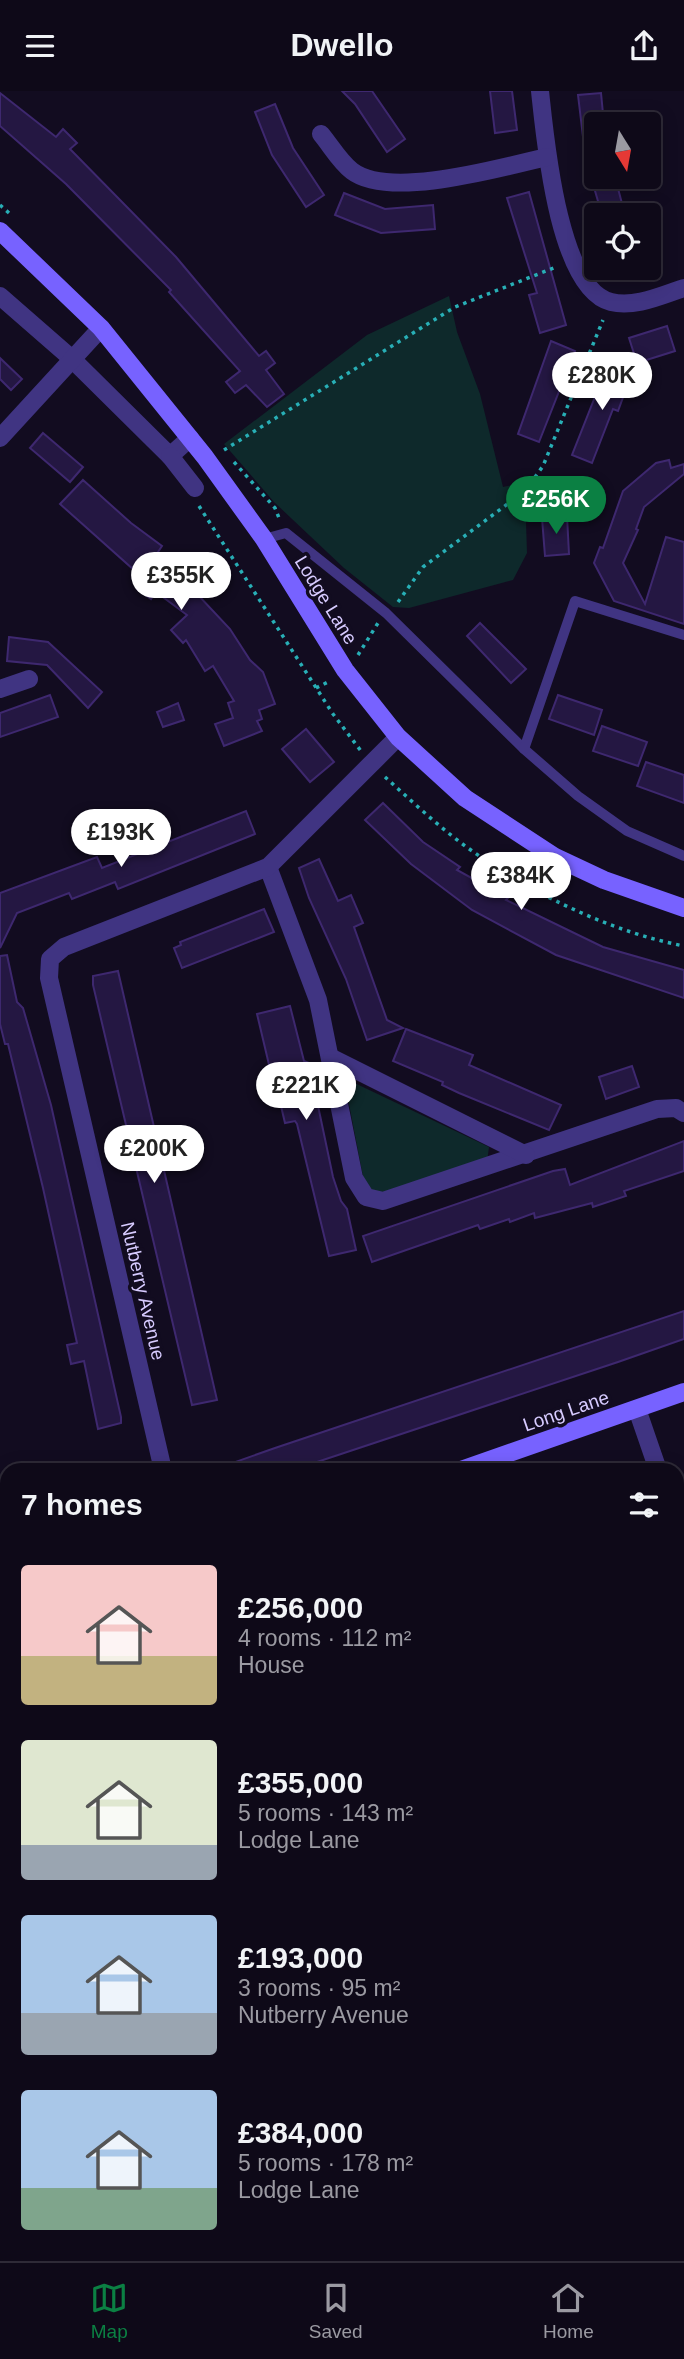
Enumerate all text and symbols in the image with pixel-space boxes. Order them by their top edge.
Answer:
icon: menu [21,27,59,65]
text: Dwello [290,27,394,63]
icon: share [625,27,663,65]
north arrow [584,112,662,189]
map controls [584,112,661,280]
button: locate [584,203,661,280]
pin: £280K [553,353,651,412]
text: £280K [568,362,636,388]
pin: £256K [507,477,605,536]
text: £256K [522,486,590,512]
street label: Lodge Lane [290,552,362,648]
pin: £355K [132,553,230,612]
text: £355K [147,562,215,588]
pin: £193K [72,809,170,869]
text: £193K [87,819,155,845]
pin: £384K [472,853,570,912]
text: £384K [487,862,555,888]
pin: £221K [257,1063,355,1122]
text: £221K [272,1072,340,1098]
pin: £200K [105,1125,203,1185]
text: £200K [120,1135,188,1161]
street label: Nutberry Avenue [117,1220,169,1362]
street label: Long Lane [520,1386,612,1436]
icon: filters [625,1486,663,1524]
text: 7 homes [21,1488,143,1521]
text: £256,000 [238,1591,363,1624]
icon: home [77,1593,161,1677]
text: 4 rooms · 112 m² [238,1625,411,1651]
text: House [238,1652,304,1678]
text: £355,000 [238,1766,363,1799]
icon: home [77,1768,161,1852]
text: 5 rooms · 143 m² [238,1800,413,1826]
text: Lodge Lane [238,1827,360,1853]
text: £193,000 [238,1941,363,1974]
icon: home [77,1943,161,2027]
text: 3 rooms · 95 m² [238,1975,400,2001]
text: Nutberry Avenue [238,2002,409,2028]
text: £384,000 [238,2116,363,2149]
icon: home [77,2118,161,2202]
text: 5 rooms · 178 m² [238,2150,413,2176]
text: Lodge Lane [238,2177,360,2203]
tab: Map [90,2279,128,2343]
tab: Saved [309,2279,363,2343]
tab: Home [543,2279,594,2343]

